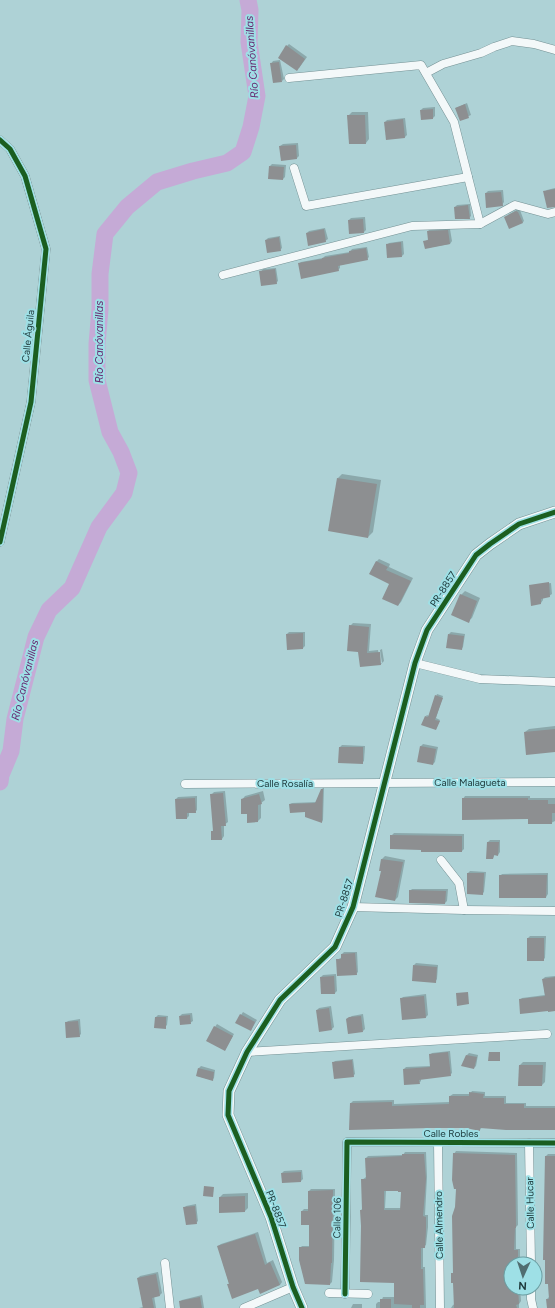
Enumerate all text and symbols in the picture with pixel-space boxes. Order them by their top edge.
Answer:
water label: Río Canóvanillas [243,15,261,99]
water label: Río Canóvanillas [93,301,106,383]
street label: Calle Águila [19,309,37,363]
street label: PR-8857 [427,568,460,609]
water label: Río Canóvanillas [9,638,41,722]
street label: Calle Malagueta [434,776,506,789]
street label: Calle Rosalía [257,777,313,790]
street label: PR-8857 [332,877,356,919]
street label: Calle Robles [424,1127,479,1140]
street label: Calle Hucar [523,1176,537,1229]
street label: PR-8857 [263,1188,289,1230]
street label: Calle Almendro [432,1191,446,1259]
street label: Calle 106 [330,1197,344,1239]
north arrow [503,1256,543,1296]
text: N [518,1279,527,1292]

